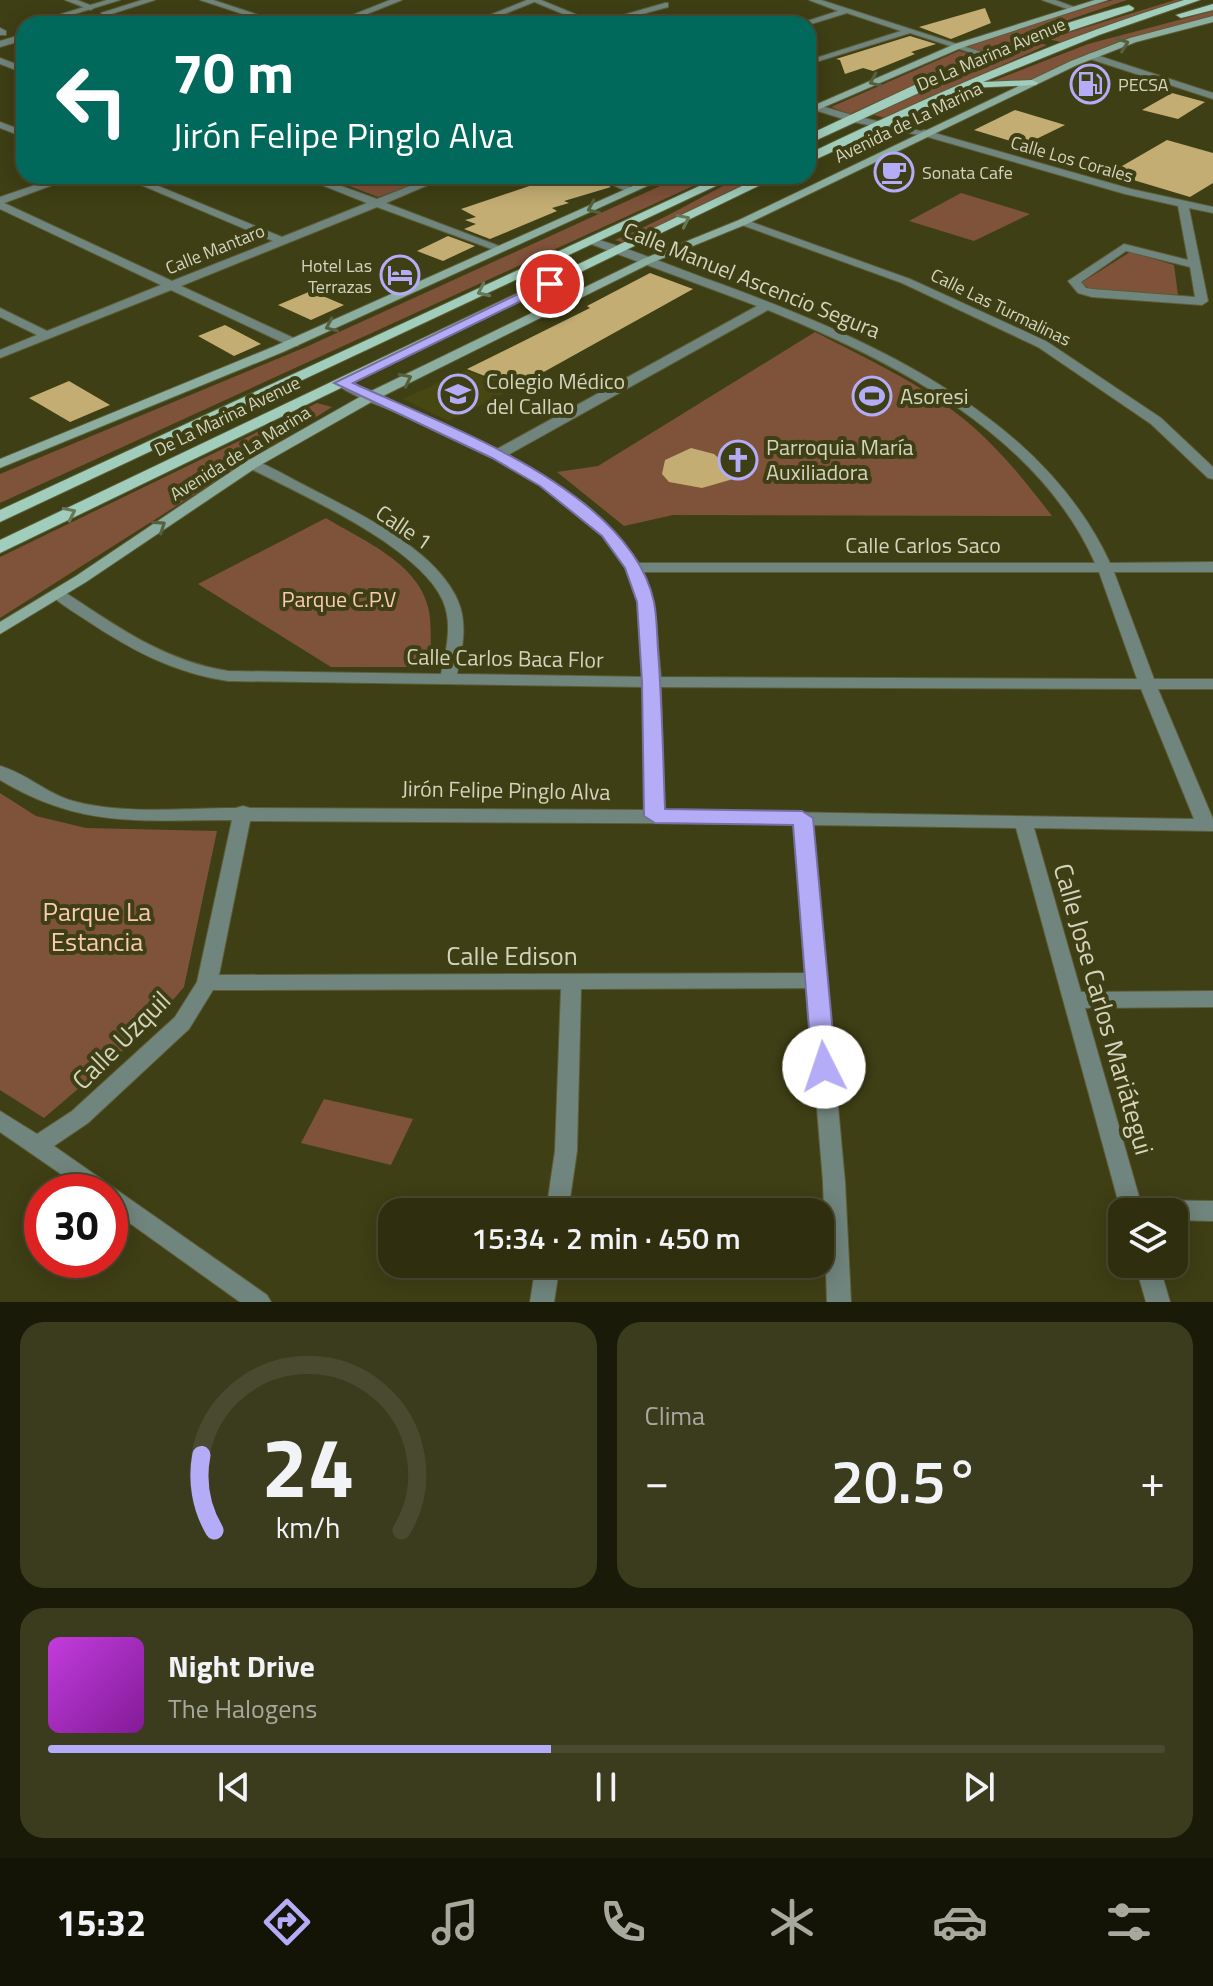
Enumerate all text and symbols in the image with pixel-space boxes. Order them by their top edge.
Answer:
street label: De La Marina Avenue [912,10,1070,98]
text: 70 m [172,30,294,115]
one-way arrow [1115,37,1129,54]
icon: left [40,48,144,152]
fuel station icon: PECSA [1069,63,1111,105]
place label: PECSA [1118,71,1169,98]
one-way arrow [869,72,884,88]
street label: Avenida de La Marina [830,75,986,169]
text: Jirón Felipe Pinglo Alva [172,107,514,162]
street label: Calle Los Corales [1007,129,1137,189]
cafe icon: Sonata Cafe [873,151,915,193]
place label: Sonata Cafe [922,159,1013,186]
one-way arrow [587,198,601,214]
street label: Calle Manuel Ascencio Segura [618,213,886,347]
one-way arrow [675,214,690,230]
street label: Calle Mantaro [161,217,269,281]
pin [516,250,584,318]
place label: Hotel Las Terrazas [301,252,372,300]
hotel icon: Hotel Las Terrazas [379,254,421,296]
street label: Calle Las Turmalinas [926,261,1076,353]
icon: arrive [528,262,572,306]
one-way arrow [477,281,491,297]
one-way arrow [324,316,339,332]
place label: Colegio Médico del Callao [486,364,625,423]
street label: De La Marina Avenue [149,369,305,463]
one-way arrow [398,373,413,389]
school or university icon: Colegio Médico del Callao [437,373,479,415]
sports icon: Asoresi [851,375,893,417]
place label: Asoresi [900,379,969,413]
street label: Avenida de La Marina [164,399,316,507]
place label: Parroquia María Auxiliadora [766,430,913,489]
church icon: Parroquia María Auxiliadora [717,439,759,481]
street label: Calle 1 [369,496,439,558]
one-way arrow [62,507,77,523]
one-way arrow [151,521,165,536]
street label: Calle Carlos Saco [845,528,1001,562]
park label: Parque C.P.V [282,582,397,616]
street label: Calle Carlos Baca Flor [406,639,604,677]
street label: Jirón Felipe Pinglo Alva [401,771,611,809]
street label: Calle Jose Carlos Mariátegui [1044,859,1164,1159]
park label: Parque La Estancia [43,892,151,961]
street label: Calle Edison [446,936,578,975]
street label: Calle Uzquil [63,982,179,1098]
position arrow [782,1025,866,1109]
speed limit sign: 30 [24,1174,128,1278]
map controls [1108,1198,1188,1278]
button: layers [1108,1198,1188,1278]
text: 15:34 · 2 min · 450 m [471,1215,741,1261]
text: Clima [645,1396,705,1435]
text: 24 [262,1403,355,1529]
text: 20.5° [830,1435,979,1526]
text: − [645,1447,669,1514]
text: + [1140,1447,1165,1514]
text: km/h [276,1506,341,1549]
text: Night Drive [168,1643,315,1689]
text: The Halogens [168,1689,317,1728]
icon: previous [212,1765,256,1809]
icon: pause [584,1765,628,1809]
icon: next [957,1765,1001,1809]
icon: directions [259,1894,315,1950]
icon: music [427,1894,483,1950]
icon: phone [595,1894,651,1950]
icon: climate [764,1894,820,1950]
icon: car [932,1894,988,1950]
icon: filters [1101,1894,1157,1950]
text: 15:32 [56,1895,146,1950]

